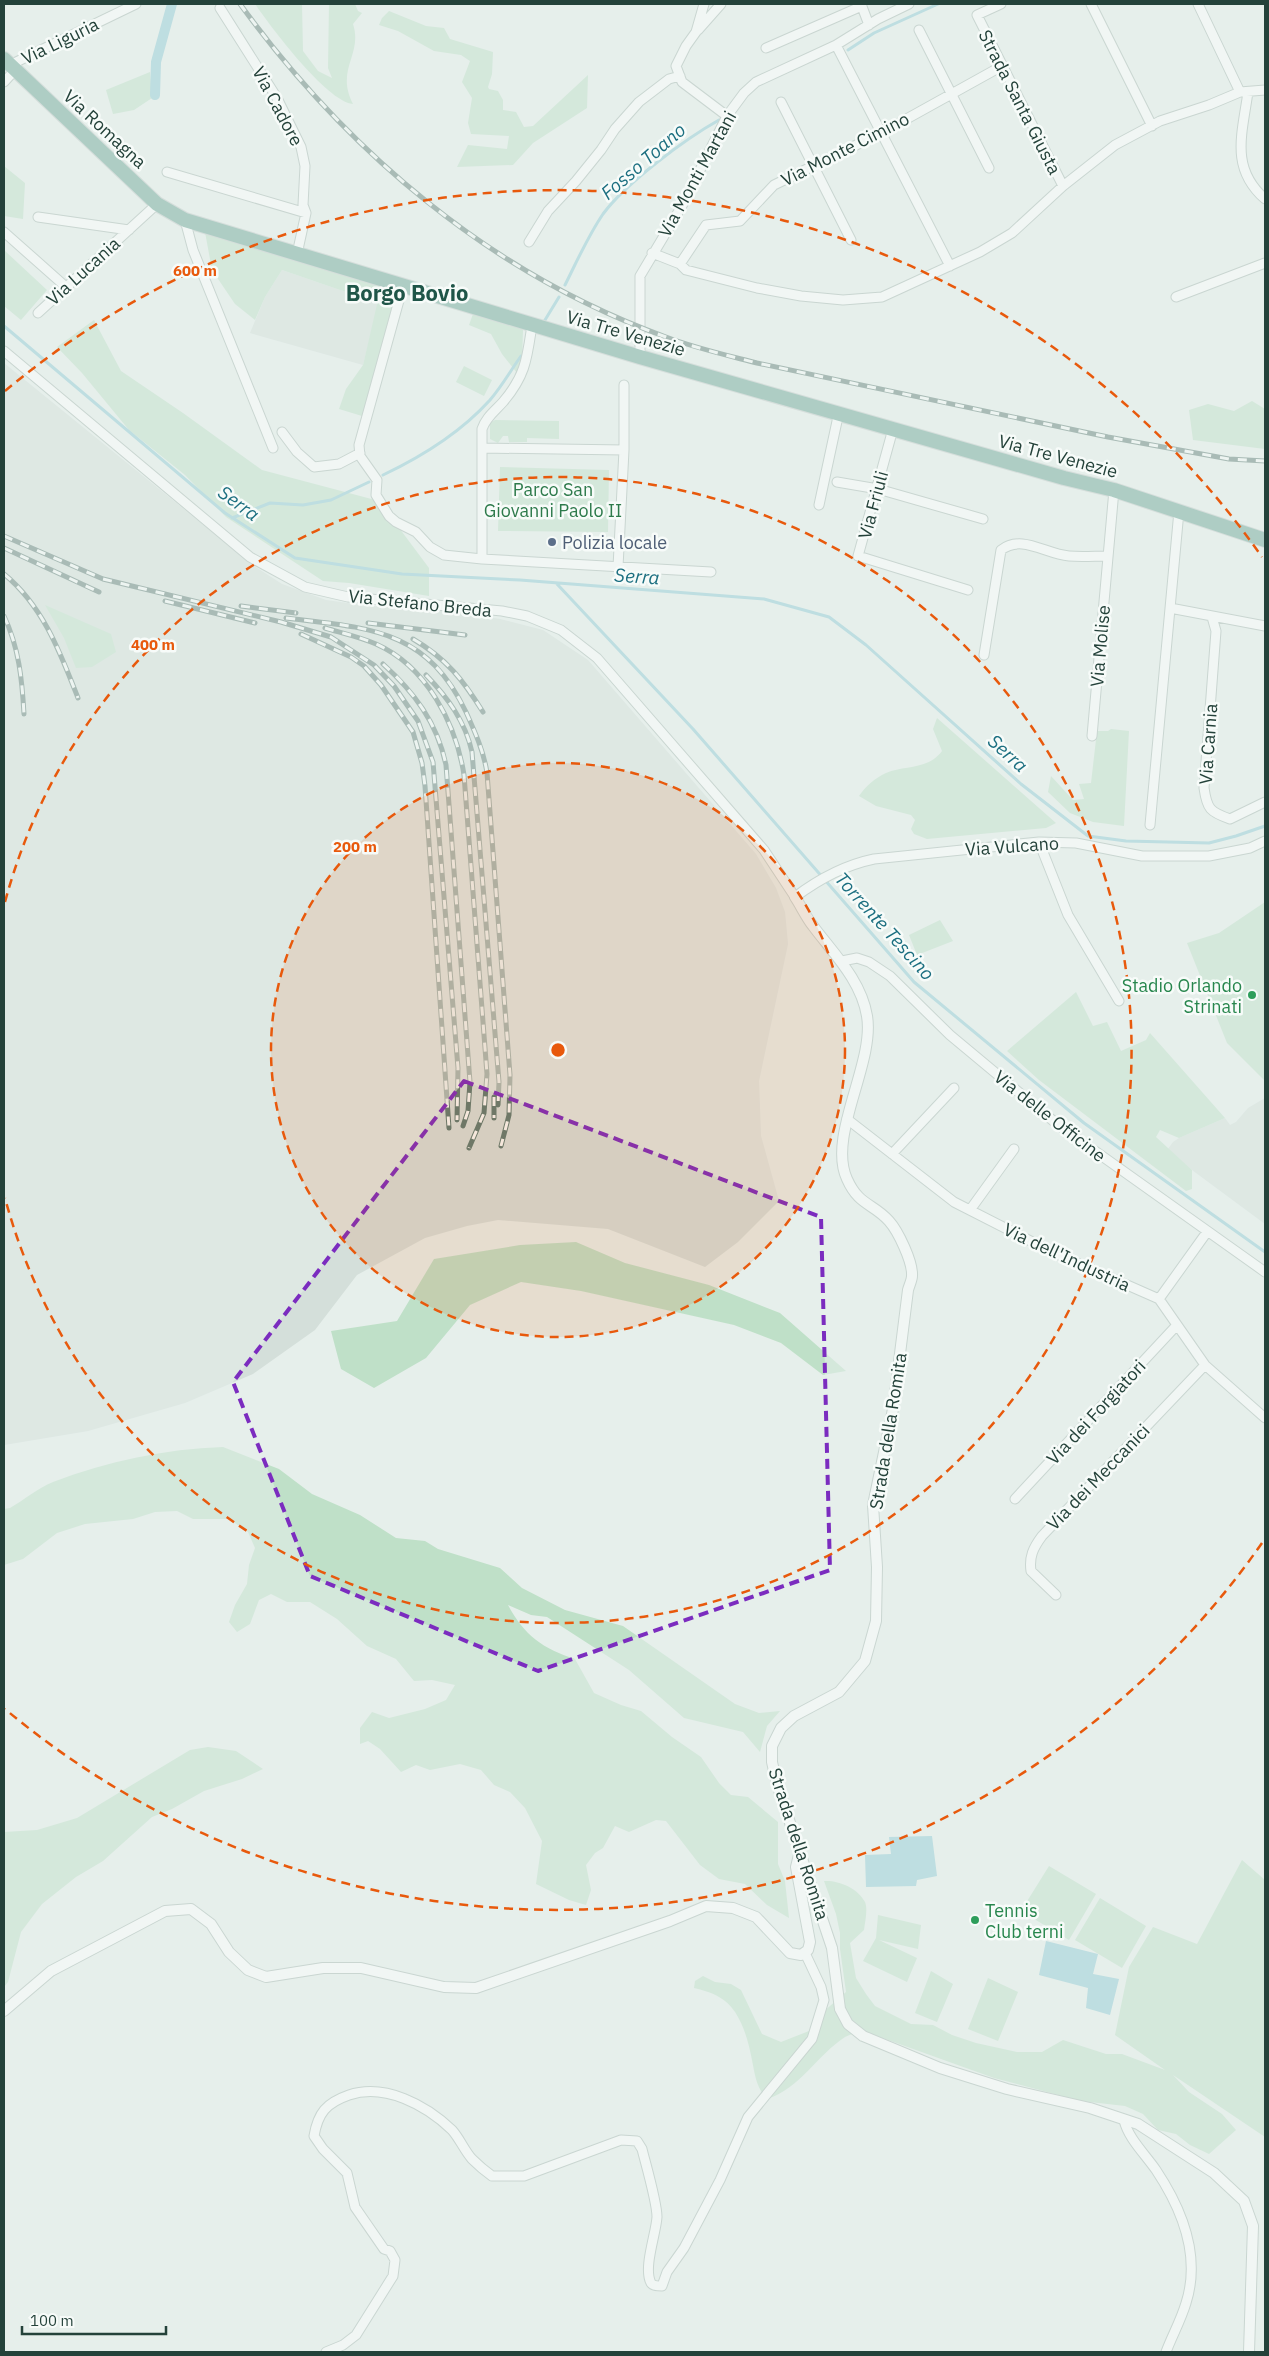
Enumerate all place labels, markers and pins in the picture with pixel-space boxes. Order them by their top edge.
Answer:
place label: Polizia locale [562,531,667,554]
marker: Polizia locale [546,536,558,548]
place label: Stadio Orlando Strinati [1122,974,1242,1018]
marker: Stadio Orlando Strinati [1246,989,1258,1001]
centre of rings [549,1041,567,1059]
place label: Tennis Club terni [985,1899,1063,1943]
marker: Tennis Club terni [969,1914,981,1926]

